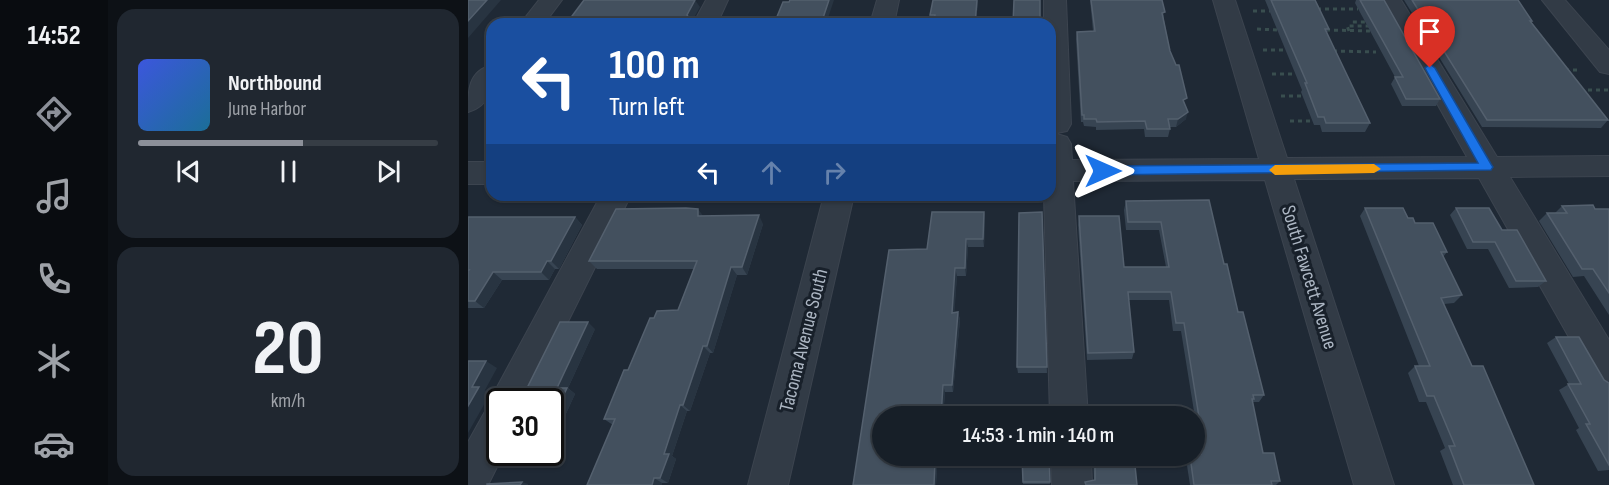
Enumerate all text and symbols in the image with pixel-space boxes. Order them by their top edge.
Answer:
pin [1404,6,1455,68]
icon: arrive [1413,15,1446,48]
text: 14:52 [27,20,81,52]
text: 100 m [609,40,700,91]
icon: left [510,42,588,120]
text: Northbound [228,70,322,97]
text: Turn left [609,91,685,123]
icon: directions [33,93,75,135]
text: June Harbor [228,97,306,121]
position arrow [1071,139,1135,203]
icon: previous [172,155,205,188]
icon: pause [272,155,305,188]
icon: next [372,155,405,188]
icon: left [692,156,725,189]
icon: ahead [755,156,788,189]
icon: right [818,156,851,189]
icon: music [33,175,75,217]
street label: South Fawcett Avenue [1276,202,1342,352]
icon: phone [33,258,75,300]
street label: Tacoma Avenue South [775,266,833,414]
text: 20 [252,303,324,396]
icon: climate [33,340,75,382]
speed limit sign: 30 [486,388,564,466]
text: km/h [271,389,305,413]
text: 14:53 · 1 min · 140 m [963,422,1114,449]
icon: car [33,423,75,465]

